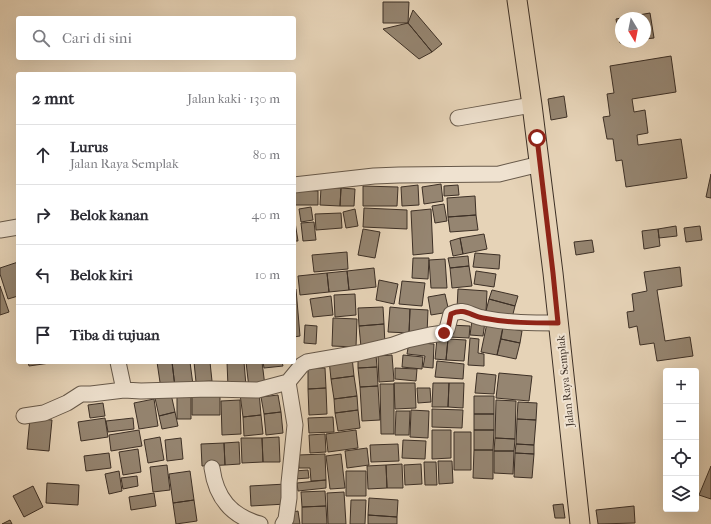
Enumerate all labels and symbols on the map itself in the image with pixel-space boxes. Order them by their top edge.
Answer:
north arrow [615,12,651,48]
route start [528,129,546,147]
route end [435,324,453,342]
street label: Jalan Raya Semplak [554,334,577,428]

